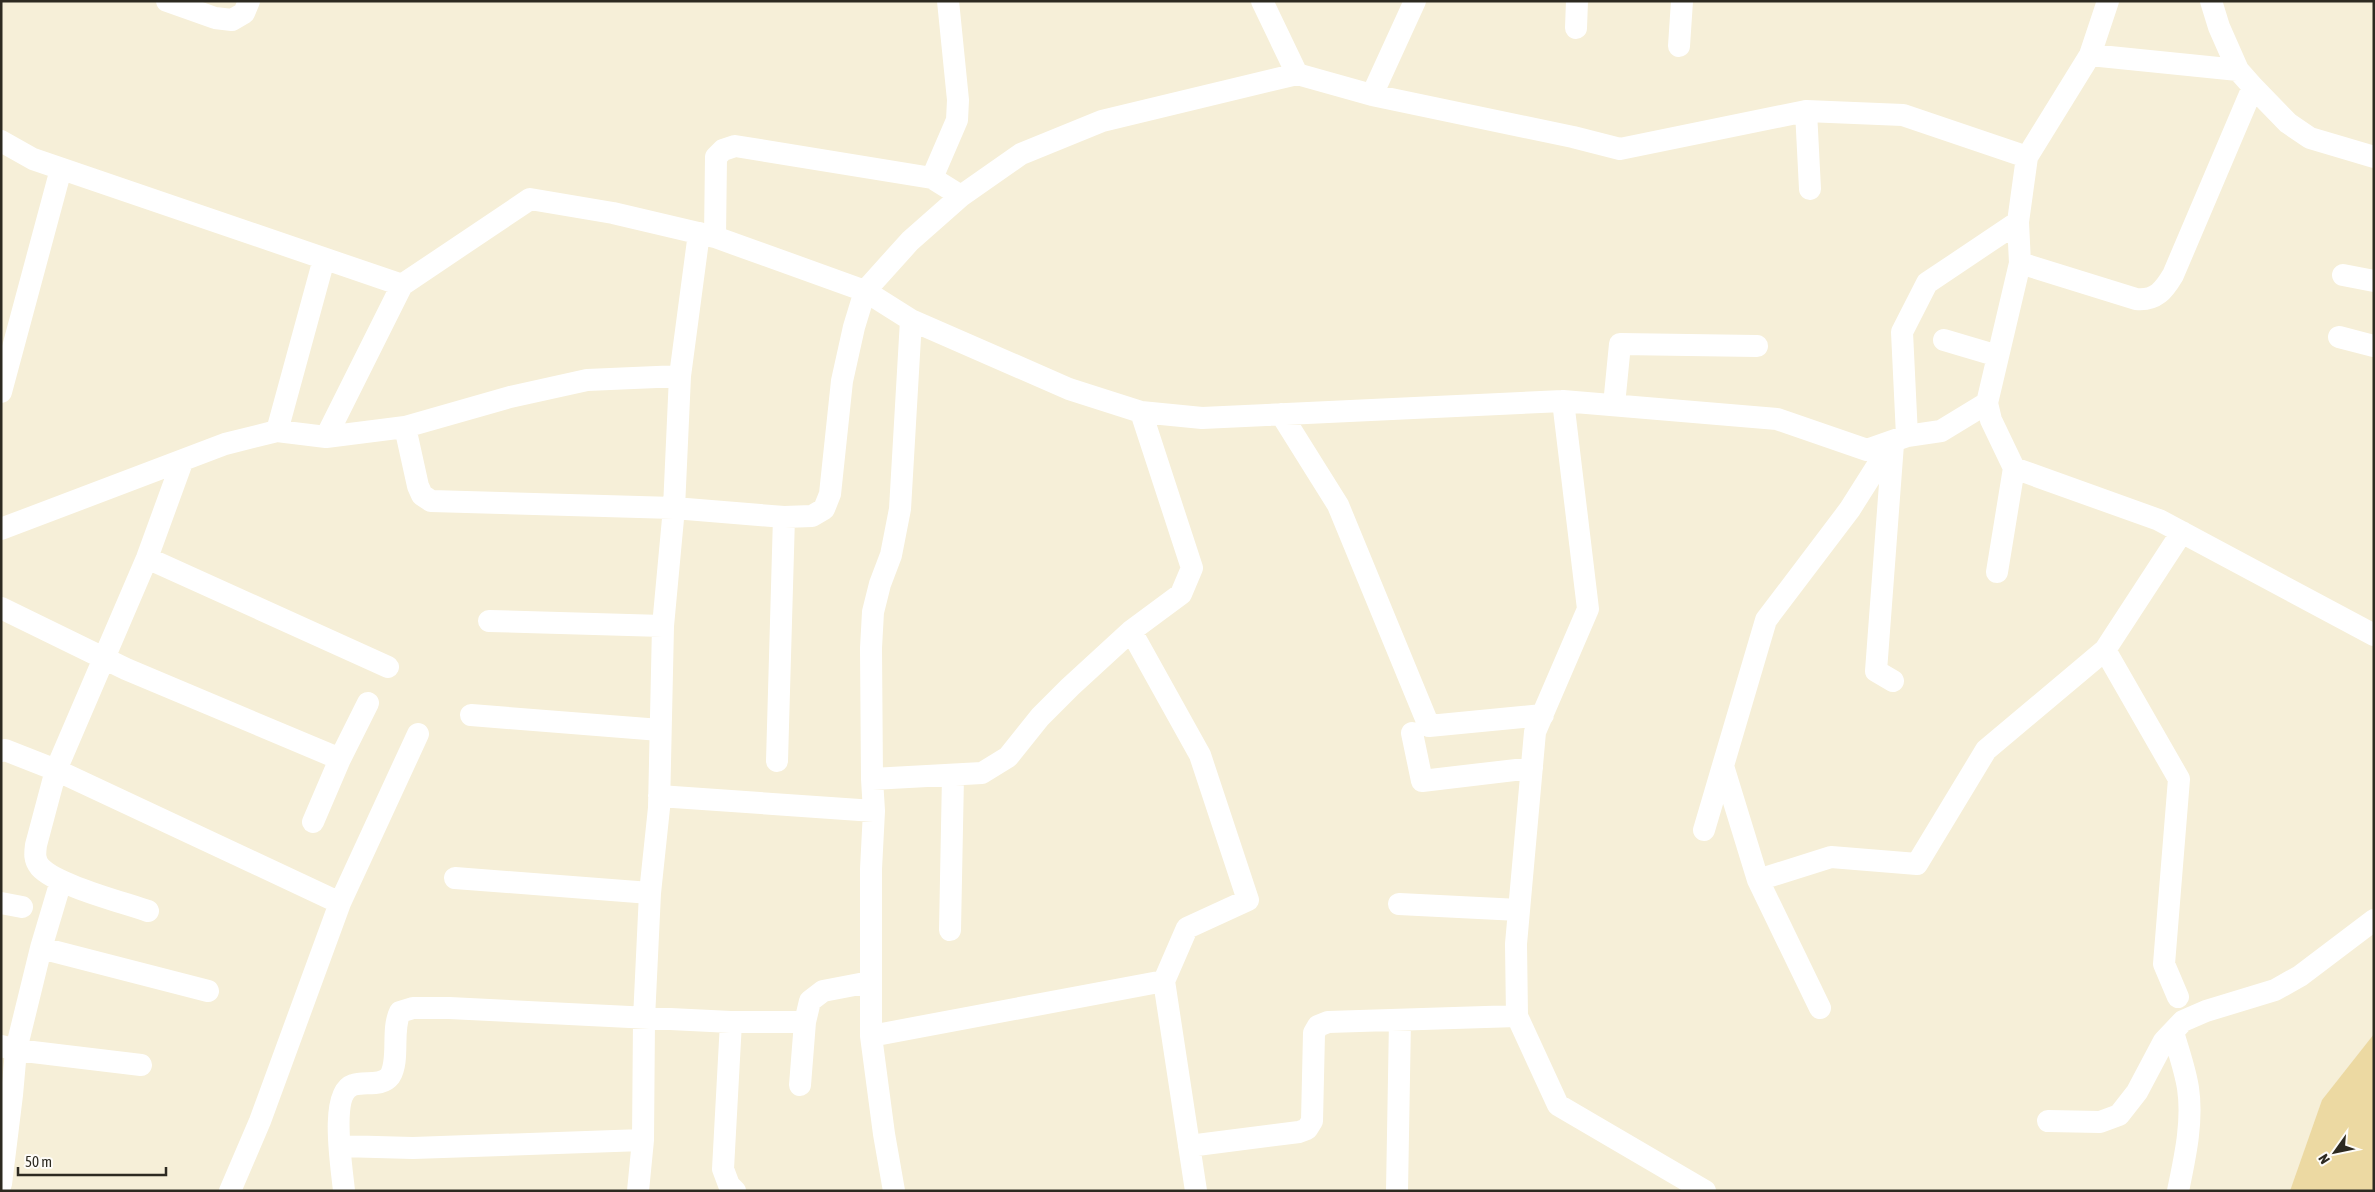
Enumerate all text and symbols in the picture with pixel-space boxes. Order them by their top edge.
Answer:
north arrow [2310,1127,2360,1177]
scale bar [18,1144,165,1176]
text: N [2315,1151,2333,1167]
text: 50 m [25,1153,52,1170]

